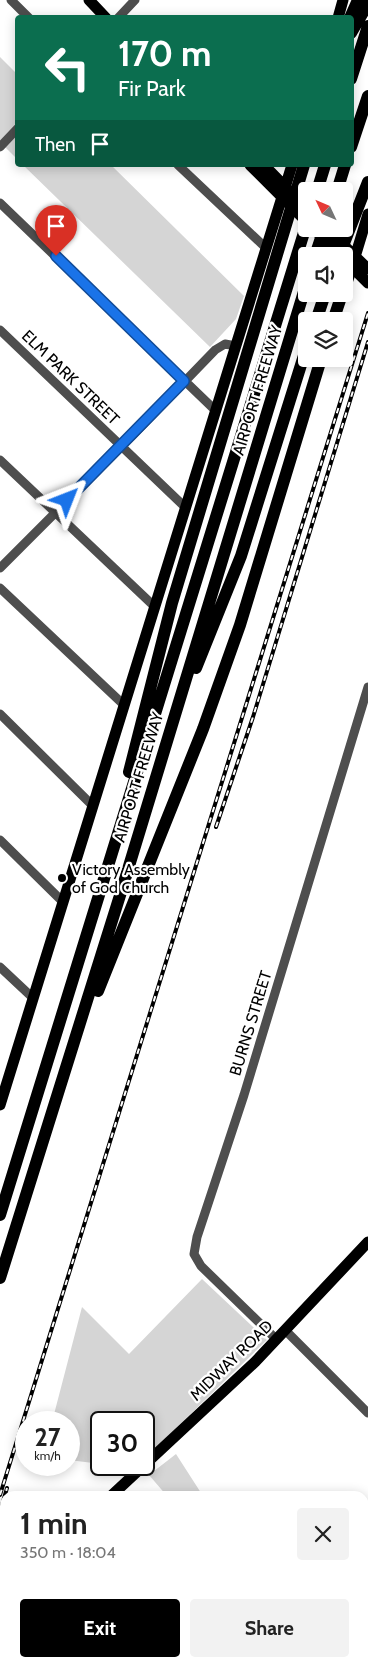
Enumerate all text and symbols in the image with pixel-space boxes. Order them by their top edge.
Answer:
text: 170 m [118,32,211,75]
icon: left [35,35,100,100]
text: Fir Park [118,75,186,102]
icon: arrive [86,130,114,158]
text: Then [35,133,76,156]
north arrow [298,182,352,238]
map controls [298,182,353,367]
pin [35,205,77,256]
icon: arrive [42,212,70,240]
button: sound [298,247,353,302]
button: layers [298,312,353,367]
street label: AIRPORT FREEWAY [229,322,287,457]
street label: ELM PARK STREET [18,326,124,429]
position arrow [40,473,92,525]
street label: AIRPORT FREEWAY [110,709,168,844]
place label: Victory Assembly of God Church [72,860,190,897]
marker: Victory Assembly of God Church [56,872,68,884]
street label: BURNS STREET [225,968,276,1078]
street label: MIDWAY ROAD [186,1316,277,1405]
speed limit sign: 30 [90,1411,155,1476]
text: 27 [35,1422,60,1452]
text: km/h [34,1448,61,1463]
text: 1 min [20,1505,88,1542]
button: close [297,1508,349,1560]
text: 350 m · 18:04 [20,1543,116,1562]
button: Exit [20,1599,180,1657]
button: Share [190,1599,349,1657]

